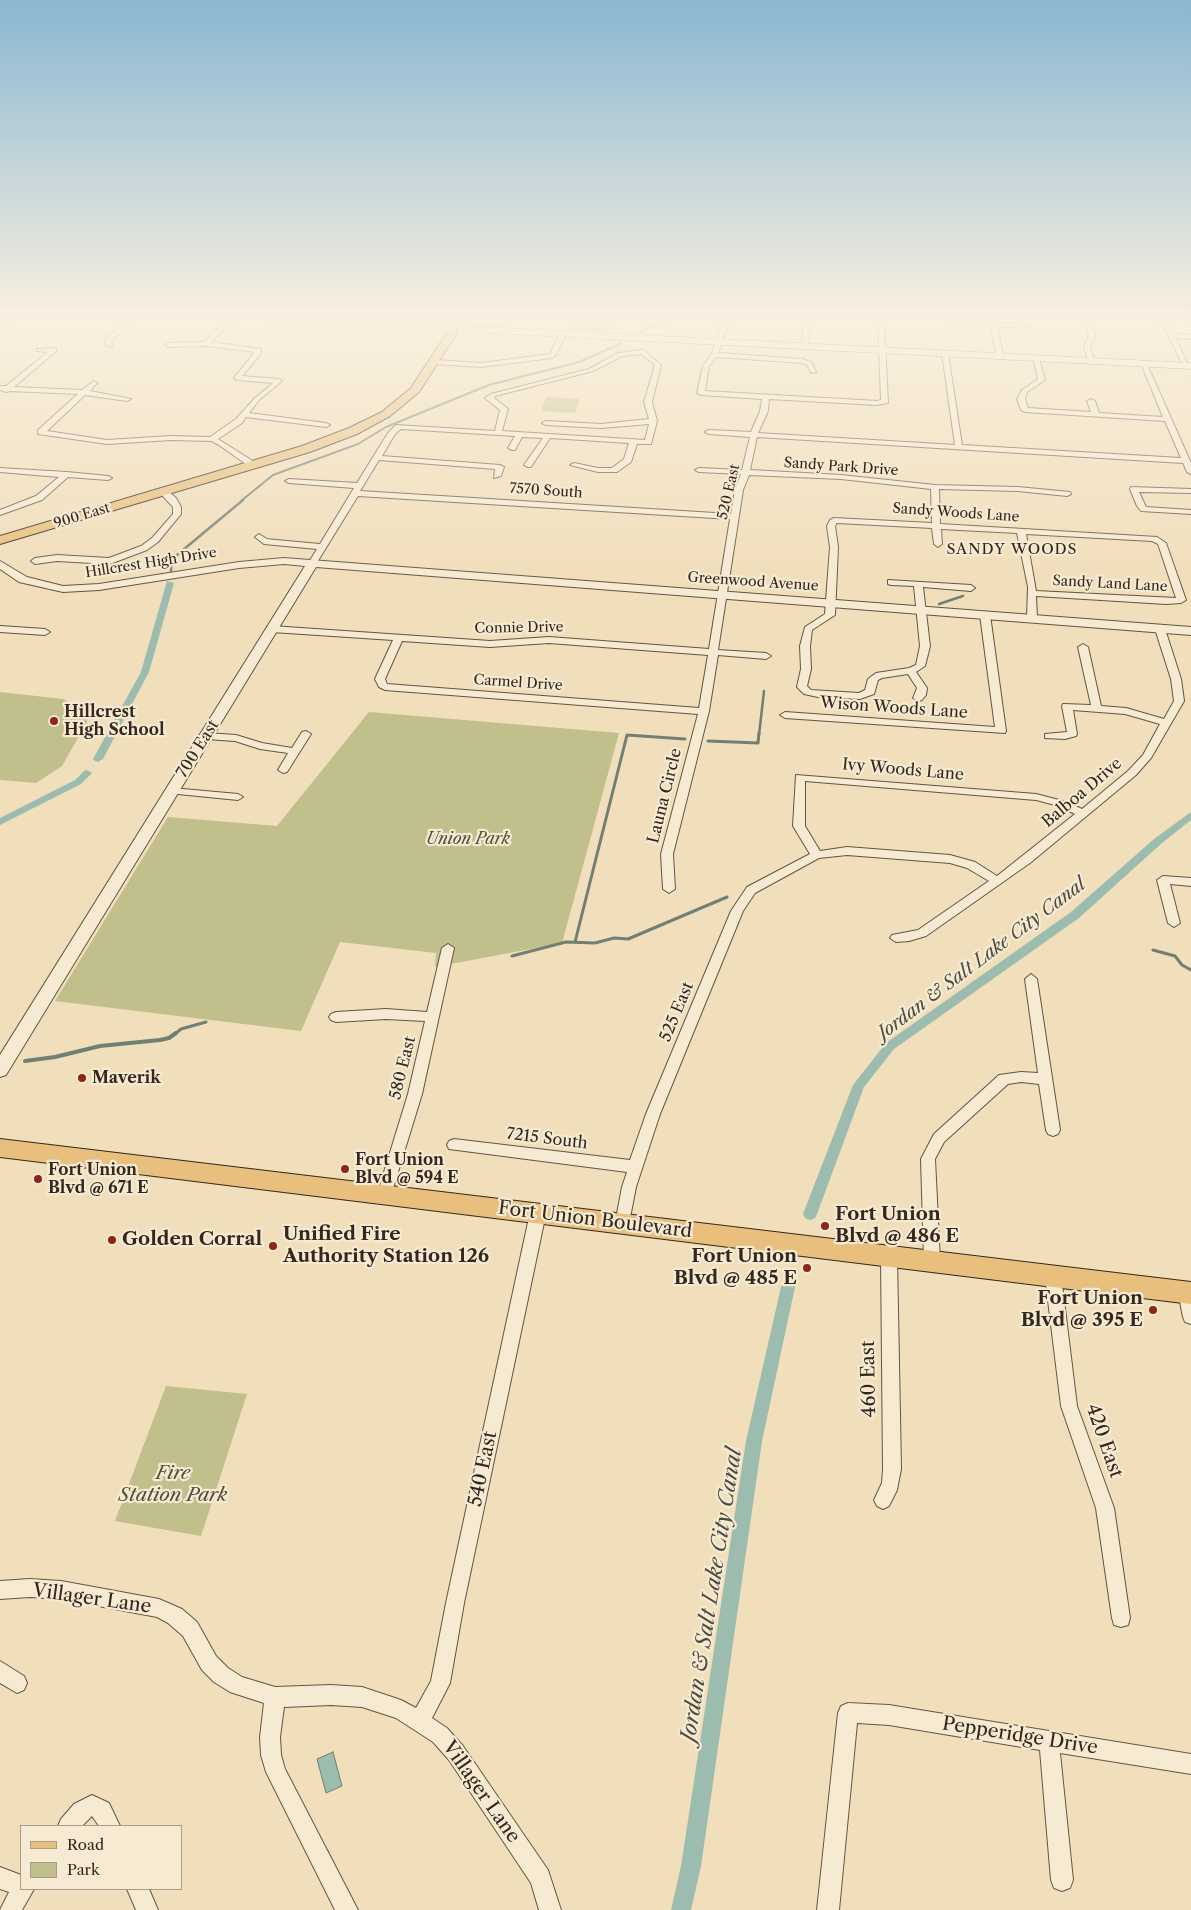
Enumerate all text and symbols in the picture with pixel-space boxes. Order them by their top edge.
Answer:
street label: Sandy Park Drive [783,455,899,479]
street label: 520 East [714,463,744,521]
street label: 7570 South [509,480,583,502]
street label: 900 East [52,500,112,532]
street label: Sandy Woods Lane [892,500,1020,526]
district label: SANDY WOODS [945,541,1079,559]
street label: Hillcrest High Drive [84,544,218,582]
street label: Greenwood Avenue [687,569,819,595]
street label: Sandy Land Lane [1052,573,1168,595]
street label: Connie Drive [474,619,564,637]
street label: Carmel Drive [473,672,563,694]
street label: Wison Woods Lane [819,693,969,723]
place label: Hillcrest High School [64,702,165,740]
marker: Hillcrest High School [48,715,60,727]
street label: 700 East [173,717,223,781]
street label: Launa Circle [644,746,686,846]
street label: Balboa Drive [1038,754,1126,832]
street label: Ivy Woods Lane [841,755,965,785]
park label: Union Park [426,829,510,849]
water label: Jordan & Salt Lake City Canal [874,874,1090,1044]
street label: 525 East [656,979,698,1045]
street label: 580 East [386,1034,420,1102]
place label: Maverik [92,1068,161,1088]
marker: Maverik [76,1072,88,1084]
street label: 7215 South [505,1124,589,1154]
place label: Fort Union Blvd @ 594 E [355,1150,458,1188]
place label: Fort Union Blvd @ 671 E [48,1160,149,1198]
marker: Fort Union Blvd @ 594 E [339,1163,351,1175]
marker: Fort Union Blvd @ 671 E [32,1173,44,1185]
street label: Fort Union Boulevard [497,1197,693,1243]
place label: Fort Union Blvd @ 486 E [835,1204,959,1248]
marker: Fort Union Blvd @ 486 E [819,1220,831,1232]
place label: Unified Fire Authority Station 126 [283,1224,489,1268]
place label: Golden Corral [122,1229,262,1251]
marker: Golden Corral [106,1234,118,1246]
marker: Unified Fire Authority Station 126 [267,1240,279,1252]
place label: Fort Union Blvd @ 485 E [674,1246,797,1290]
marker: Fort Union Blvd @ 485 E [801,1262,813,1274]
place label: Fort Union Blvd @ 395 E [1021,1288,1143,1332]
marker: Fort Union Blvd @ 395 E [1147,1304,1159,1316]
street label: 460 East [857,1340,881,1418]
street label: 420 East [1081,1401,1127,1481]
street label: 540 East [464,1429,502,1509]
water label: Jordan & Salt Lake City Canal [676,1446,748,1744]
park label: Fire Station Park [119,1463,227,1507]
street label: Villager Lane [31,1579,153,1619]
street label: Pepperidge Drive [941,1712,1099,1760]
street label: Villager Lane [437,1737,525,1847]
legend [20,1825,182,1890]
text: Road [67,1835,104,1854]
text: Park [67,1860,100,1879]

